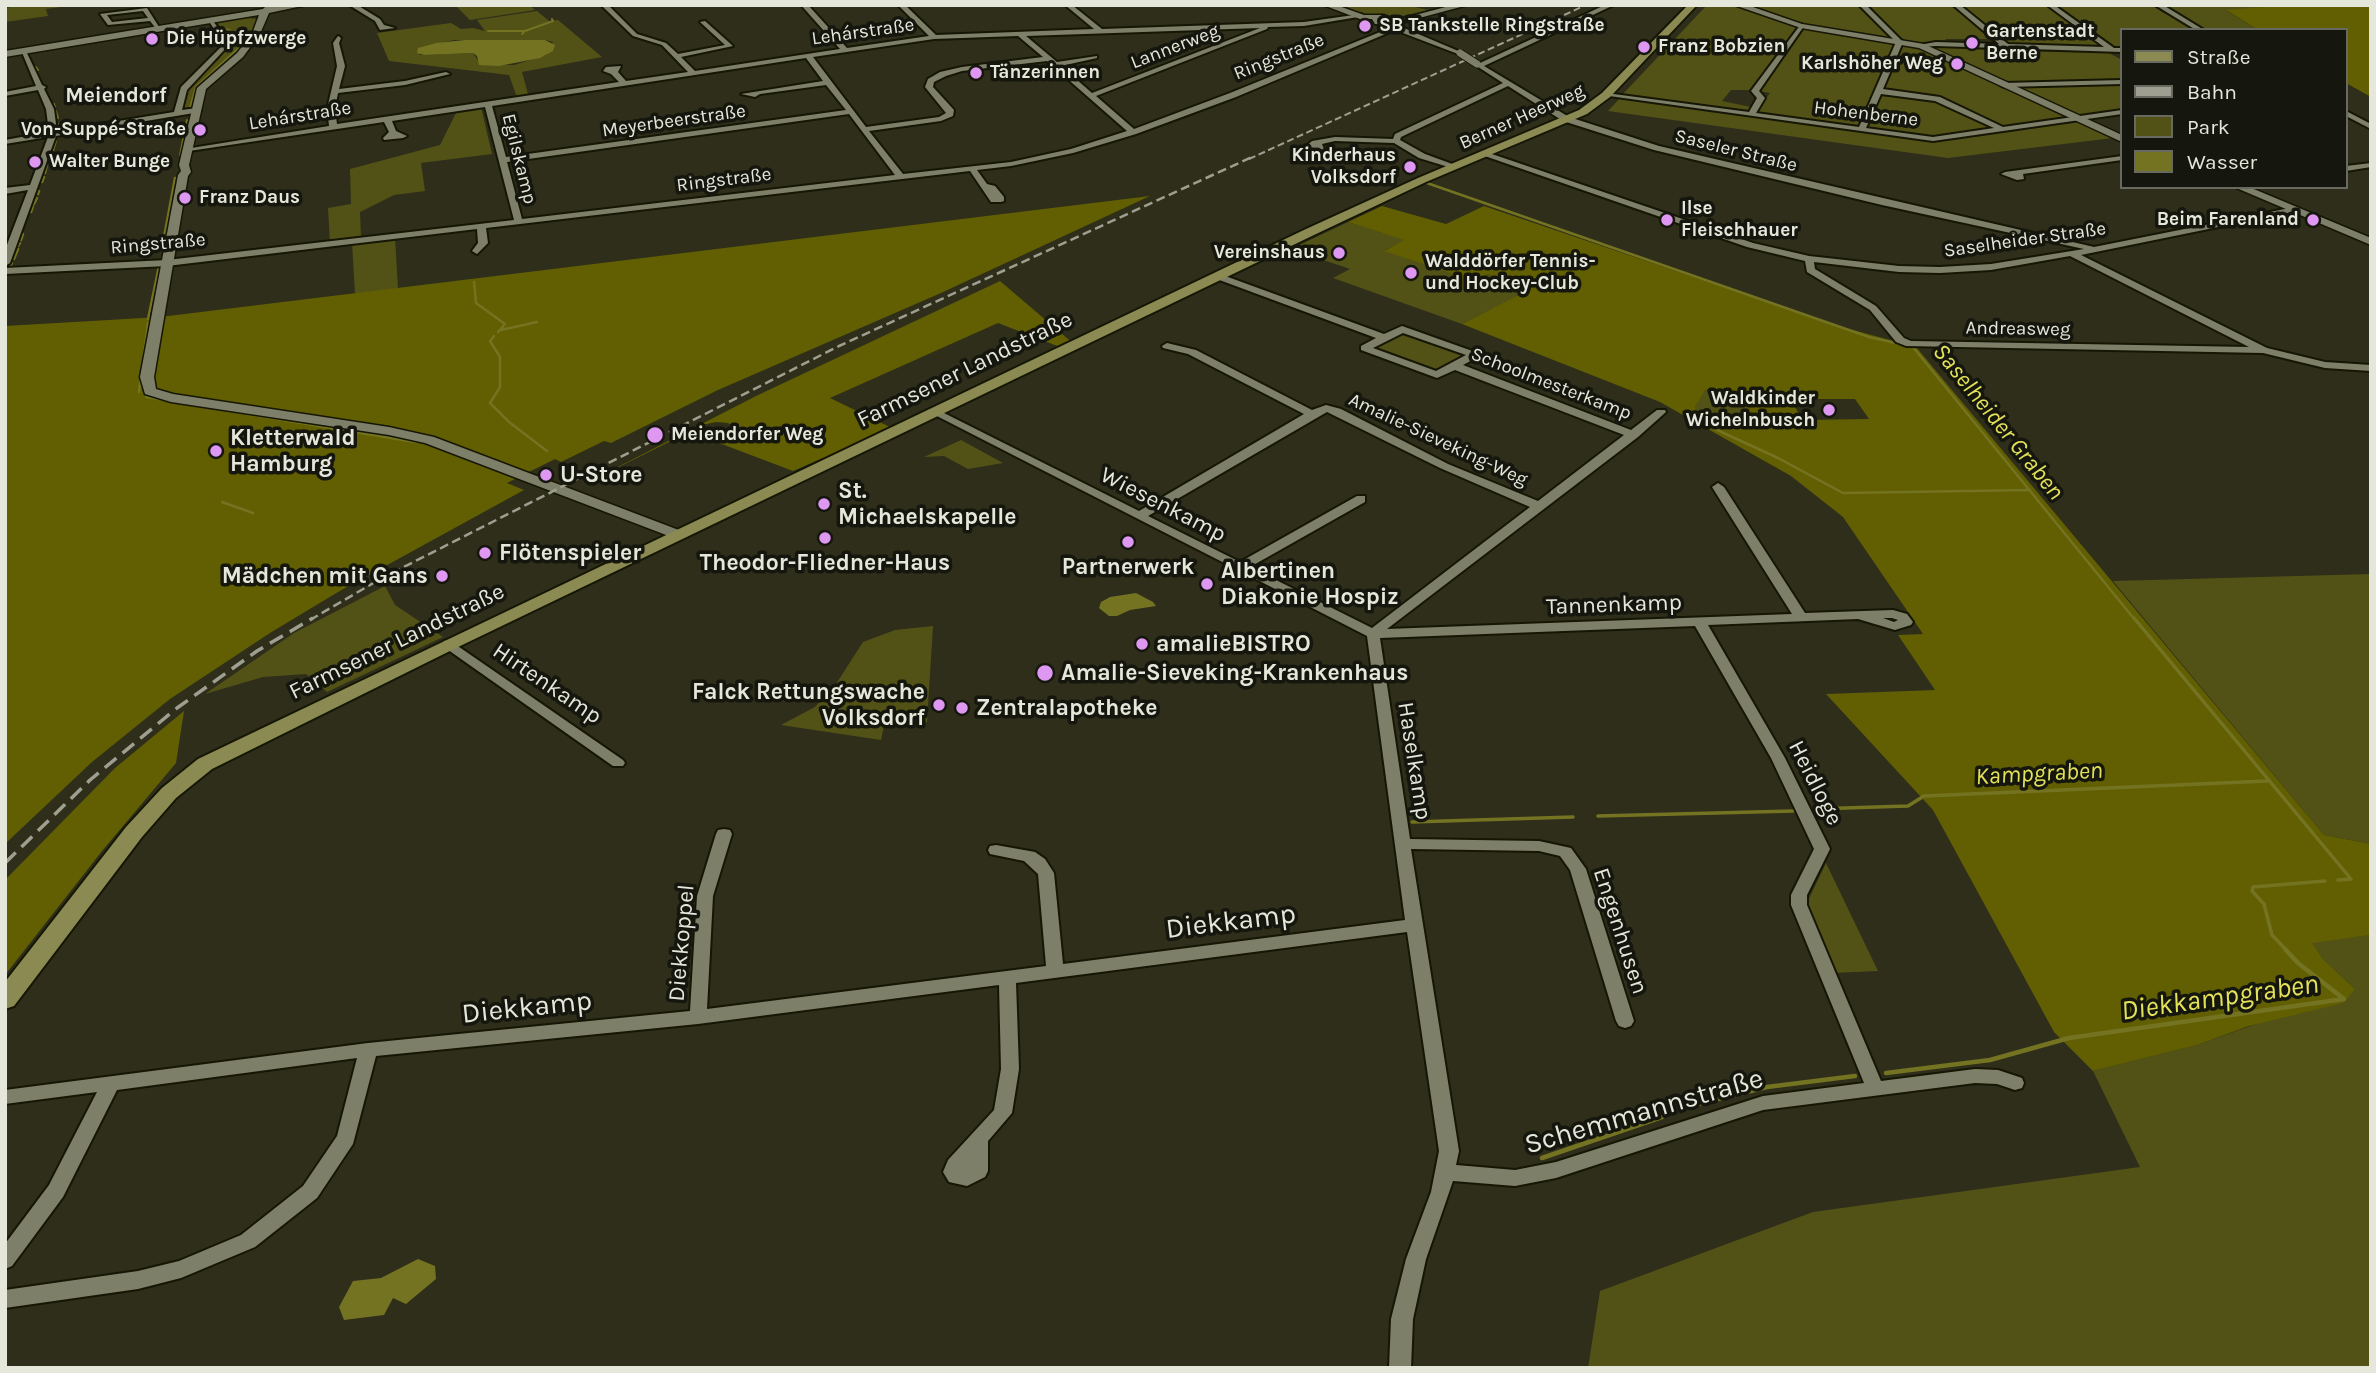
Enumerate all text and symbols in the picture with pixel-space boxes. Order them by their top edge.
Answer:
street label: Lehárstraße [810,14,916,50]
place label: SB Tankstelle Ringstraße [1379,15,1605,37]
marker: SB Tankstelle Ringstraße [1357,18,1373,34]
street label: Lannerweg [1127,20,1223,74]
place label: Gartenstadt Berne [1986,21,2095,65]
place label: Die Hüpfzwerge [166,28,306,50]
legend [2120,28,2348,189]
street label: Ringstraße [1231,29,1327,85]
marker: Die Hüpfzwerge [144,31,160,47]
marker: Gartenstadt Berne [1964,35,1980,51]
place label: Franz Bobzien [1658,36,1785,58]
marker: Franz Bobzien [1636,39,1652,55]
text: Straße [2187,45,2250,69]
place label: Karlshöher Weg [1801,53,1943,75]
marker: Karlshöher Weg [1949,56,1965,72]
place label: Tänzerinnen [990,62,1100,84]
marker: Tänzerinnen [968,65,984,81]
street label: Berner Heerweg [1456,79,1588,155]
text: Bahn [2187,80,2237,104]
district label: Meiendorf [65,83,167,109]
street label: Hohenberne [1813,96,1919,132]
street label: Lehárstraße [247,97,353,135]
street label: Meyerbeerstraße [601,100,747,142]
street label: Egilskamp [497,111,541,207]
text: Park [2187,115,2230,139]
place label: Von-Suppé-Straße [21,119,186,141]
marker: Von-Suppé-Straße [192,122,208,138]
street label: Saseler Straße [1672,125,1800,177]
place label: Kinderhaus Volksdorf [1291,145,1396,189]
text: Wasser [2187,150,2257,174]
place label: Walter Bunge [49,151,170,173]
marker: Walter Bunge [27,154,43,170]
marker: Kinderhaus Volksdorf [1402,159,1418,175]
street label: Ringstraße [675,163,773,197]
place label: Franz Daus [199,187,300,209]
marker: Franz Daus [177,190,193,206]
place label: Ilse Fleischhauer [1681,198,1798,242]
place label: Beim Farenland [2157,209,2299,231]
marker: Ilse Fleischhauer [1659,212,1675,228]
marker: Beim Farenland [2305,212,2321,228]
street label: Saselheider Straße [1942,217,2108,263]
street label: Ringstraße [110,228,206,260]
place label: Vereinshaus [1214,242,1325,264]
marker: Vereinshaus [1331,245,1347,261]
place label: Walddörfer Tennis- und Hockey-Club [1425,251,1596,295]
marker: Walddörfer Tennis- und Hockey-Club [1403,265,1419,281]
street label: Farmsener Landstraße [853,306,1077,434]
street label: Andreasweg [1965,317,2071,341]
water label: Saselheider Graben [1926,338,2070,506]
street label: Schoolmesterkamp [1467,343,1635,425]
place label: Waldkinder Wichelnbusch [1686,388,1815,432]
street label: Amalie-Sieveking-Weg [1345,389,1531,491]
marker: Waldkinder Wichelnbusch [1821,402,1837,418]
place label: Kletterwald Hamburg [230,424,356,478]
place label: Meiendorfer Weg [671,424,823,446]
marker: Meiendorfer Weg [645,425,665,445]
marker: Kletterwald Hamburg [208,443,224,459]
place label: U-Store [560,461,642,489]
street label: Wiesenkamp [1095,461,1231,549]
marker: U-Store [538,467,554,483]
place label: St. Michaelskapelle [838,477,1016,531]
marker: St. Michaelskapelle [816,496,832,512]
marker: Theodor-Fliedner-Haus [817,530,833,546]
marker: Partnerwerk [1120,534,1136,550]
place label: Flötenspieler [499,539,641,567]
marker: Flötenspieler [477,545,493,561]
place label: Theodor-Fliedner-Haus [700,549,950,577]
place label: Partnerwerk [1062,553,1194,581]
place label: Albertinen Diakonie Hospiz [1221,557,1399,611]
place label: Mädchen mit Gans [222,562,428,590]
marker: Mädchen mit Gans [434,568,450,584]
marker: Albertinen Diakonie Hospiz [1199,576,1215,592]
street label: Farmsener Landstraße [285,578,509,706]
street label: Tannenkamp [1545,589,1683,621]
place label: amalieBISTRO [1156,630,1311,658]
marker: amalieBISTRO [1134,636,1150,652]
street label: Hirtenkamp [487,637,607,731]
place label: Amalie-Sieveking-Krankenhaus [1061,659,1408,687]
marker: Amalie-Sieveking-Krankenhaus [1035,663,1055,683]
place label: Falck Rettungswache Volksdorf [692,678,925,732]
place label: Zentralapotheke [976,694,1157,722]
marker: Falck Rettungswache Volksdorf [931,697,947,713]
marker: Zentralapotheke [954,700,970,716]
street label: Haselkamp [1391,700,1437,822]
street label: Heidloge [1782,736,1848,830]
water label: Kampgraben [1975,756,2103,792]
street label: Engenhusen [1587,864,1653,998]
street label: Diekkoppel [663,883,701,1003]
street label: Diekkamp [1164,897,1298,947]
water label: Diekkampgraben [2119,968,2321,1028]
street label: Diekkamp [460,984,594,1032]
street label: Schemmannstraße [1521,1062,1767,1162]

